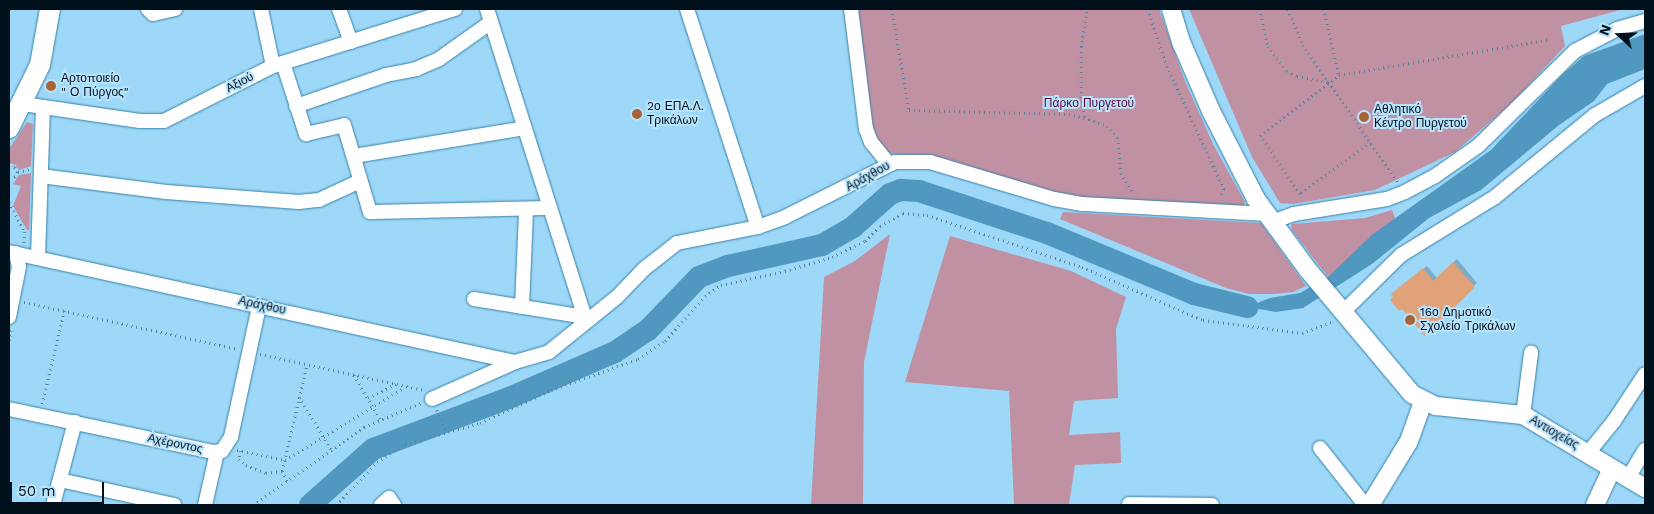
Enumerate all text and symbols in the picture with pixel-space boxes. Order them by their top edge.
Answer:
north arrow [1594,10,1644,60]
text: N [1596,22,1614,37]
street label: Αξιού [224,70,256,96]
place label: Αρτοποιείο " Ο Πύργος" [61,72,129,100]
marker: Αρτοποιείο " Ο Πύργος" [45,80,57,92]
park label: Πάρκο Πυργετού [1044,97,1134,111]
place label: 2ο ΕΠΑ.Λ. Τρικάλων [647,100,704,128]
place label: Αθλητικό Κέντρο Πυργετού [1374,103,1467,131]
marker: 2ο ΕΠΑ.Λ. Τρικάλων [631,108,643,120]
marker: Αθλητικό Κέντρο Πυργετού [1358,111,1370,123]
street label: Αράχθου [844,159,892,195]
street label: Αράχθου [237,294,287,318]
place label: 16ο Δημοτικό Σχολείο Τρικάλων [1420,306,1515,334]
marker: 16ο Δημοτικό Σχολείο Τρικάλων [1404,314,1416,326]
street label: Αντιοχείας [1527,413,1581,453]
street label: Αχέροντος [146,431,204,457]
scale bar [12,472,106,504]
text: 50 m [18,482,55,500]

